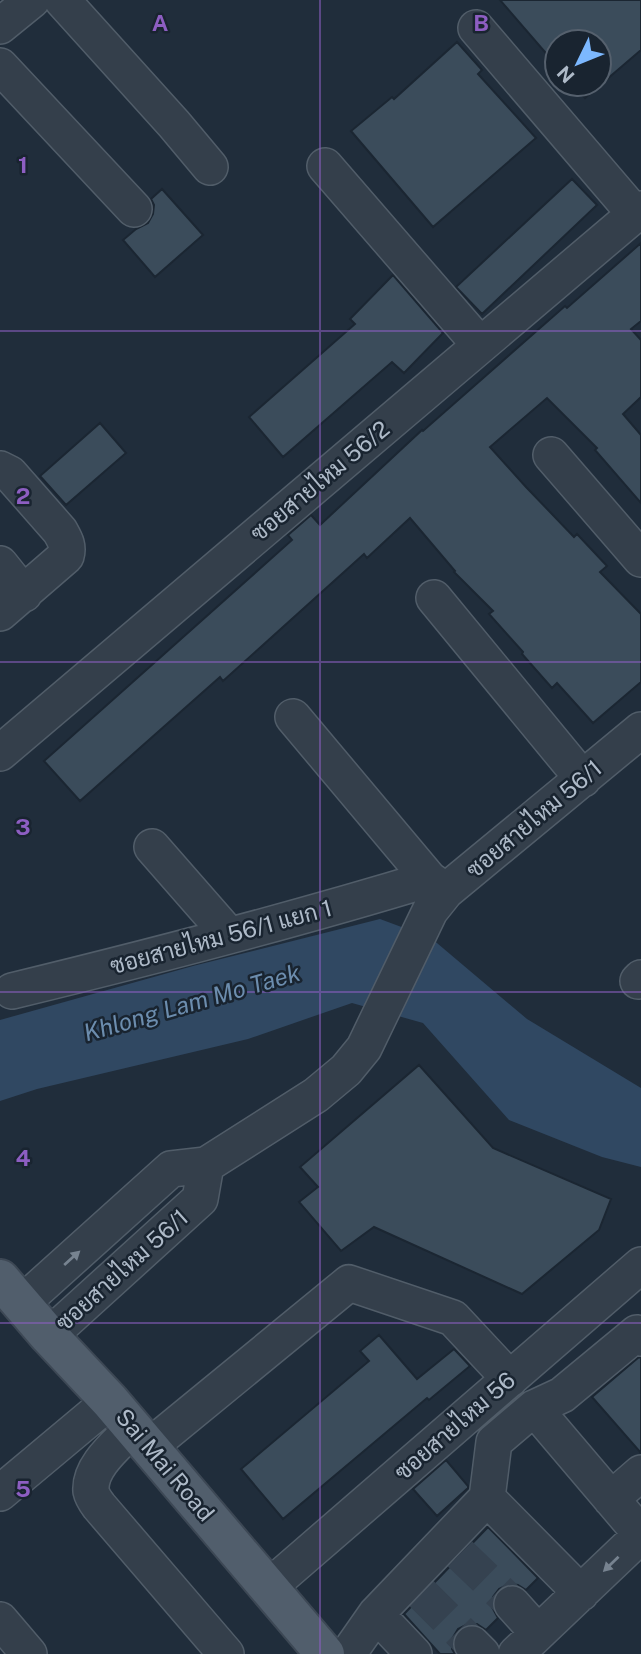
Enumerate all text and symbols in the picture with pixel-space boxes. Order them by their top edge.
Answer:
text: A [152,9,169,36]
text: B [473,9,489,36]
north arrow [543,28,613,98]
text: N [552,62,579,88]
text: 1 [18,151,28,178]
street label: ซอยสายไหม 56/2 [244,413,394,546]
text: 2 [16,482,30,509]
street label: ซอยสายไหม 56/1 [459,753,607,883]
text: 3 [15,813,31,840]
street label: ซอยสายไหม 56/1 แยก 1 [106,892,335,979]
water label: Khlong Lam Mo Taek [80,958,303,1046]
text: 4 [15,1144,31,1171]
street label: ซอยสายไหม 56/1 [49,1202,193,1336]
one-way arrow [63,1250,81,1266]
street label: ซอยสายไหม 56 [388,1364,520,1485]
street label: Sai Mai Road [111,1403,220,1526]
text: 5 [15,1475,31,1502]
one-way arrow [603,1555,620,1571]

